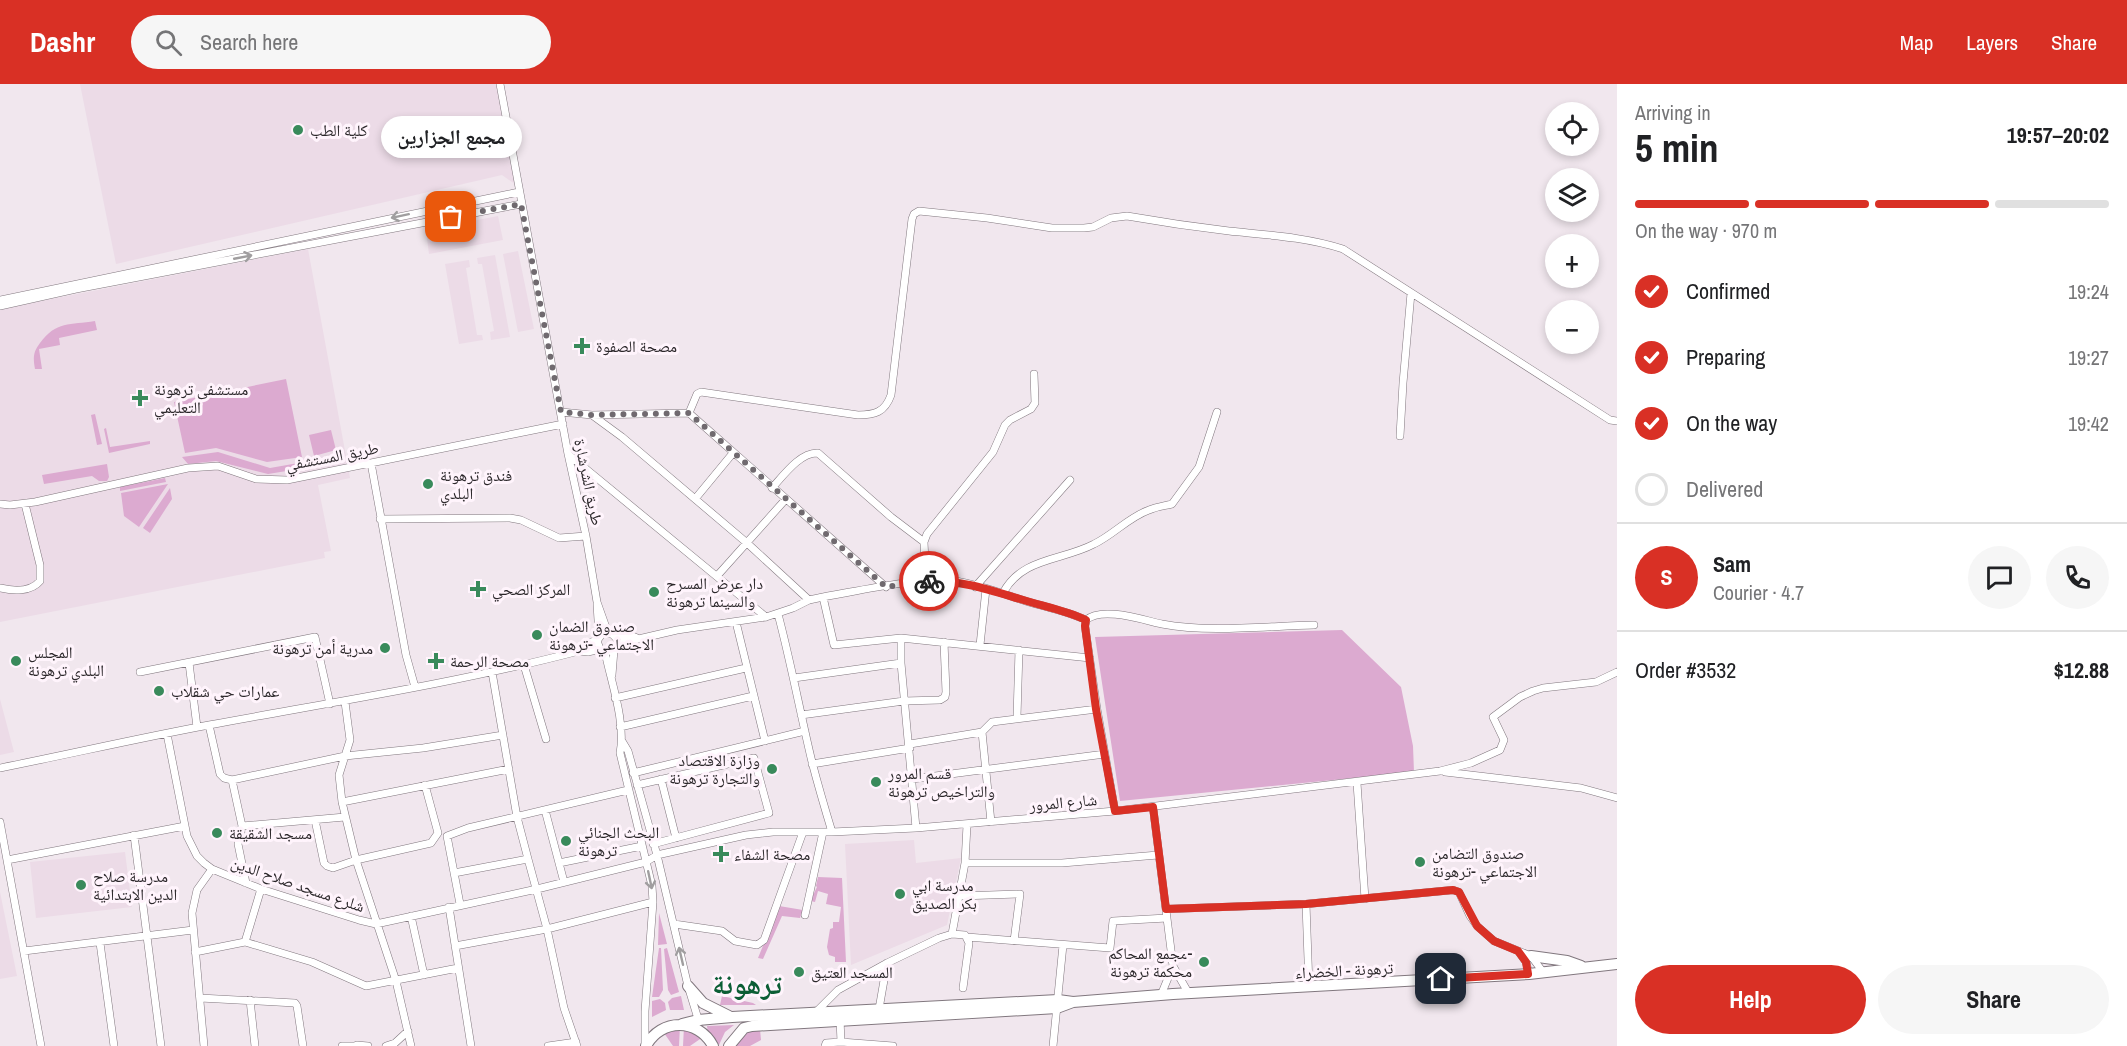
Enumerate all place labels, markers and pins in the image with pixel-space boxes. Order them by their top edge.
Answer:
callout: مجمع الجزارين [380,115,522,157]
place label: كلية الطب [310,119,368,141]
marker: كلية الطب [291,123,305,137]
pin [425,191,476,242]
place label: مصحة الصفوة [596,335,677,357]
marker: مصحة الصفوة [573,337,591,355]
place label: مستشفى ترهونة التعليمي [154,378,248,420]
marker: مستشفى ترهونة التعليمي [131,389,149,407]
place label: فندق ترهونة البلدي [440,464,512,506]
marker: فندق ترهونة البلدي [421,477,435,491]
place label: دار عرض المسرح والسينما ترهونة [666,572,763,612]
place label: المركز الصحي [492,578,570,602]
marker: المركز الصحي [469,580,487,598]
marker: دار عرض المسرح والسينما ترهونة [647,585,661,599]
place label: صندوق الضمان الاجتماعي -ترهونة [549,615,654,657]
marker: صندوق الضمان الاجتماعي -ترهونة [530,628,544,642]
place label: مدرية أمن ترهونة [272,637,373,659]
place label: المجلس البلدي ترهونة [28,641,104,683]
marker: مدرية أمن ترهونة [378,641,392,655]
place label: مصحة الرحمة [450,650,529,672]
marker: مصحة الرحمة [427,652,445,670]
marker: المجلس البلدي ترهونة [9,654,23,668]
place label: عمارات حي شقلاب [171,680,279,704]
marker: عمارات حي شقلاب [152,684,166,698]
place label: وزارة الاقتصاد والتجارة ترهونة [669,749,760,789]
marker: وزارة الاقتصاد والتجارة ترهونة [765,762,779,776]
place label: قسم المرور والتراخيص ترهونة [887,762,995,802]
marker: قسم المرور والتراخيص ترهونة [869,775,883,789]
place label: البحث الجنائي ترهونة [578,821,659,861]
place label: مسجد الشقيقة [229,822,312,844]
marker: مسجد الشقيقة [210,826,224,840]
marker: البحث الجنائي ترهونة [559,834,573,848]
place label: صندوق التضامن الاجتماعي -ترهونة [1432,842,1537,884]
place label: مصحة الشفاء [734,843,810,865]
marker: مصحة الشفاء [712,845,730,863]
marker: صندوق التضامن الاجتماعي -ترهونة [1413,855,1427,869]
place label: مدرسة صلاح الدين الابتدائية [93,865,177,905]
place label: مدرسة ابي بكر الصديق [912,874,977,914]
marker: مدرسة صلاح الدين الابتدائية [74,878,88,892]
marker: مدرسة ابي بكر الصديق [893,887,907,901]
place label: مجمع المحاكم- محكمة ترهونة [1108,942,1193,982]
pin [1415,953,1466,1004]
marker: مجمع المحاكم- محكمة ترهونة [1197,955,1211,969]
place label: المسجد العتيق [811,961,893,983]
marker: المسجد العتيق [792,965,806,979]

